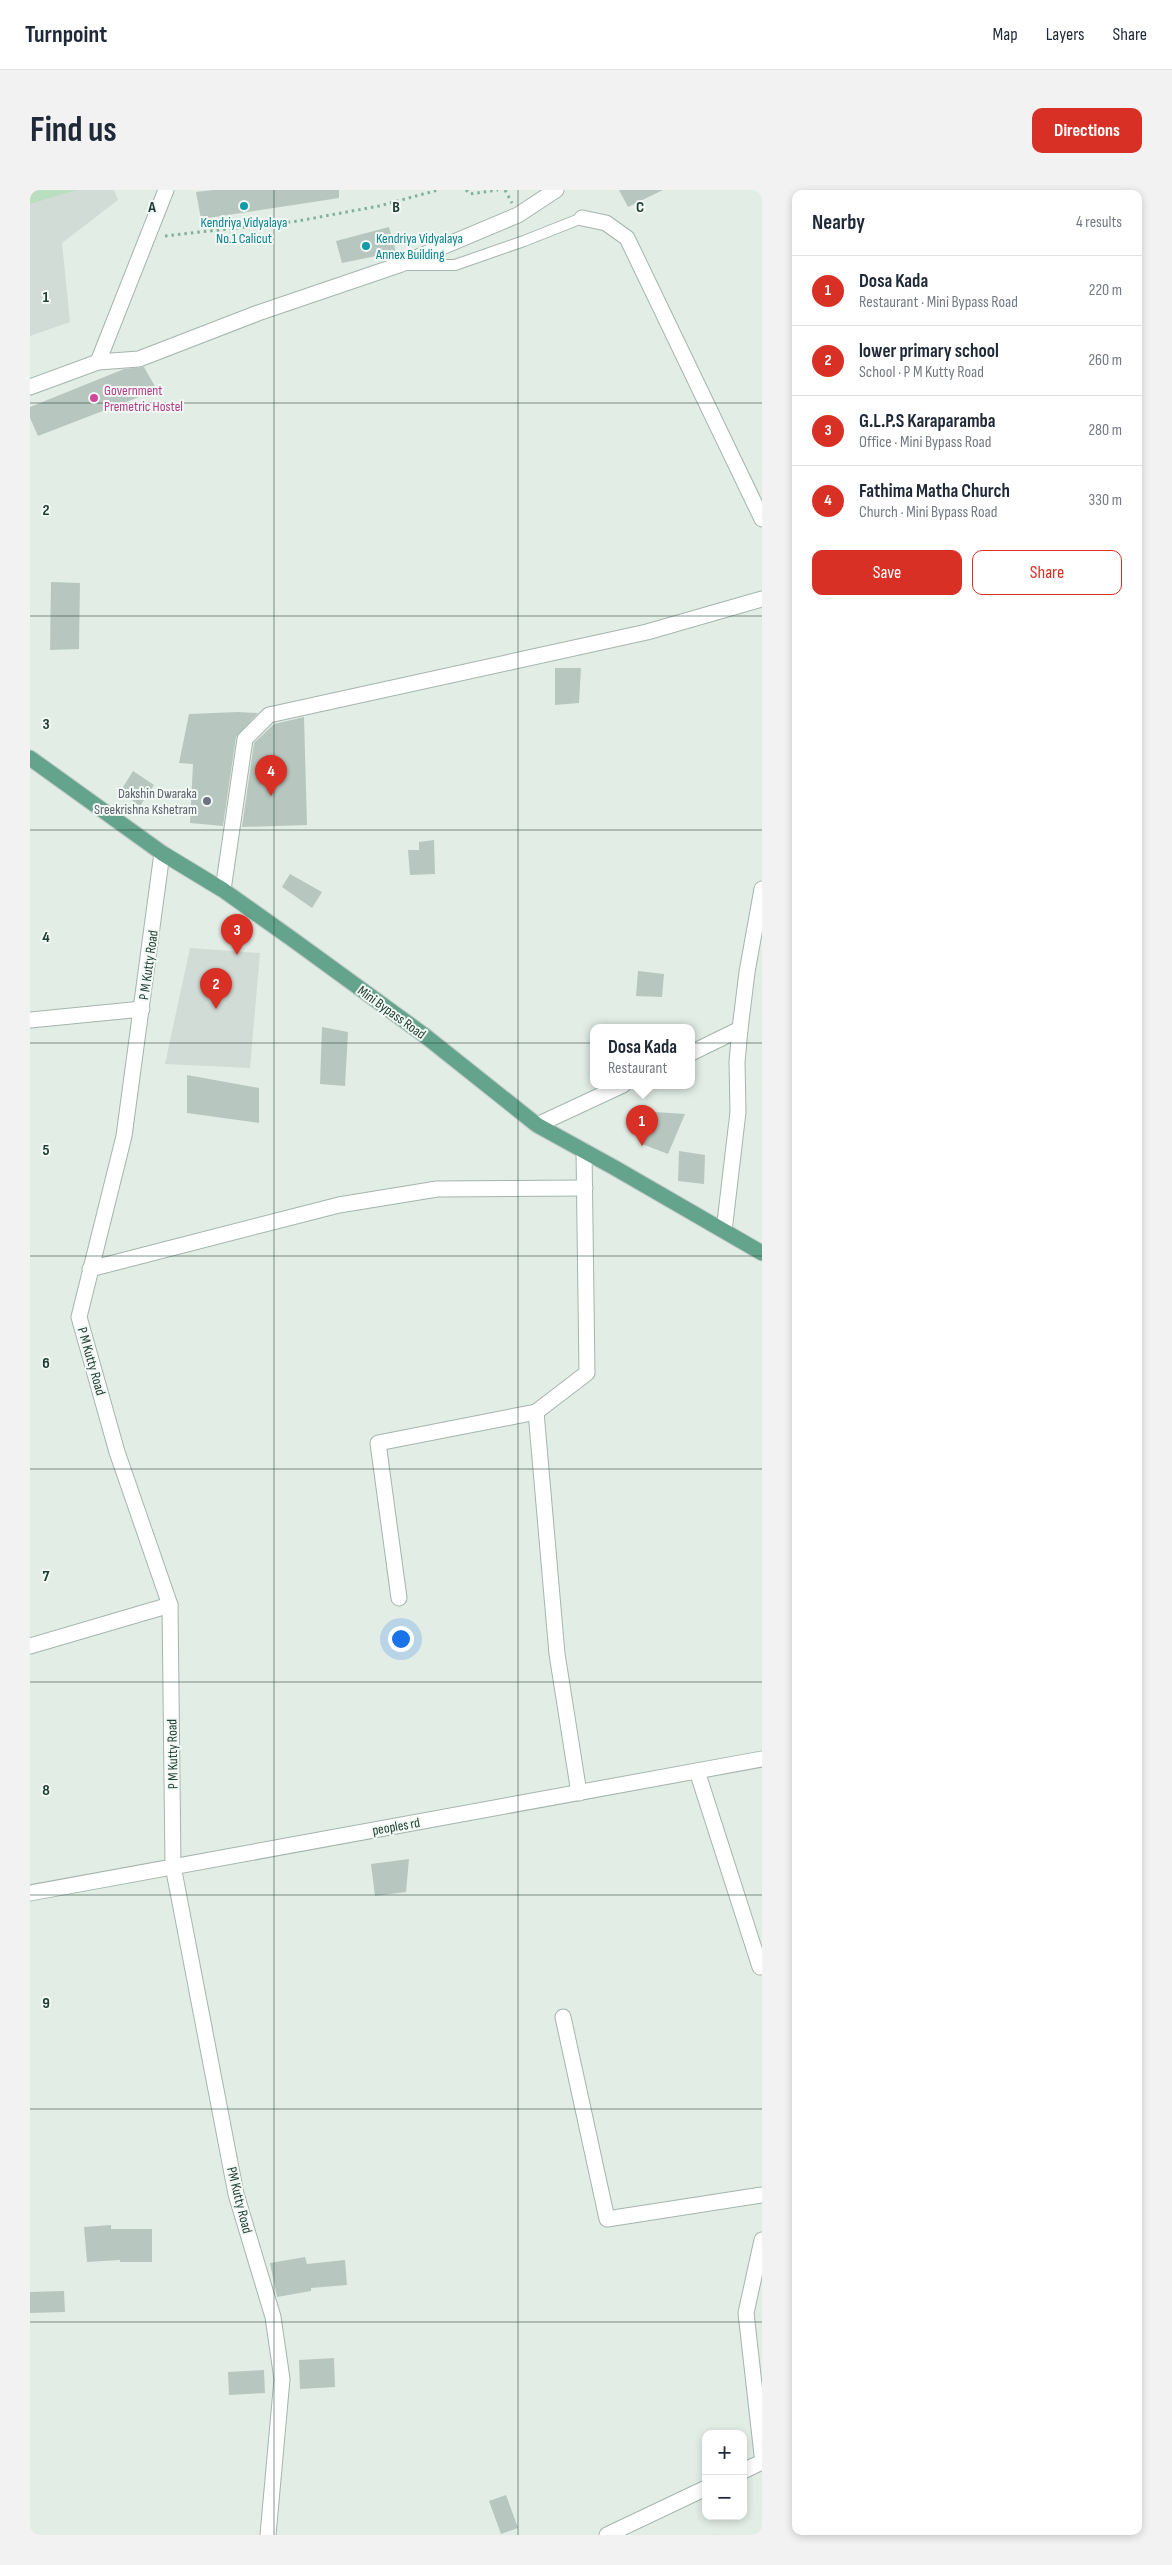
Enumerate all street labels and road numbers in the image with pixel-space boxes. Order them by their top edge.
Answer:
street label: P M Kutty Road [135,929,162,1001]
street label: Mini Bypass Road [354,982,429,1043]
street label: P M Kutty Road [74,1325,109,1397]
street label: P M Kutty Road [163,1719,182,1789]
street label: peoples rd [371,1814,421,1839]
street label: PM Kutty Road [223,2165,256,2235]

